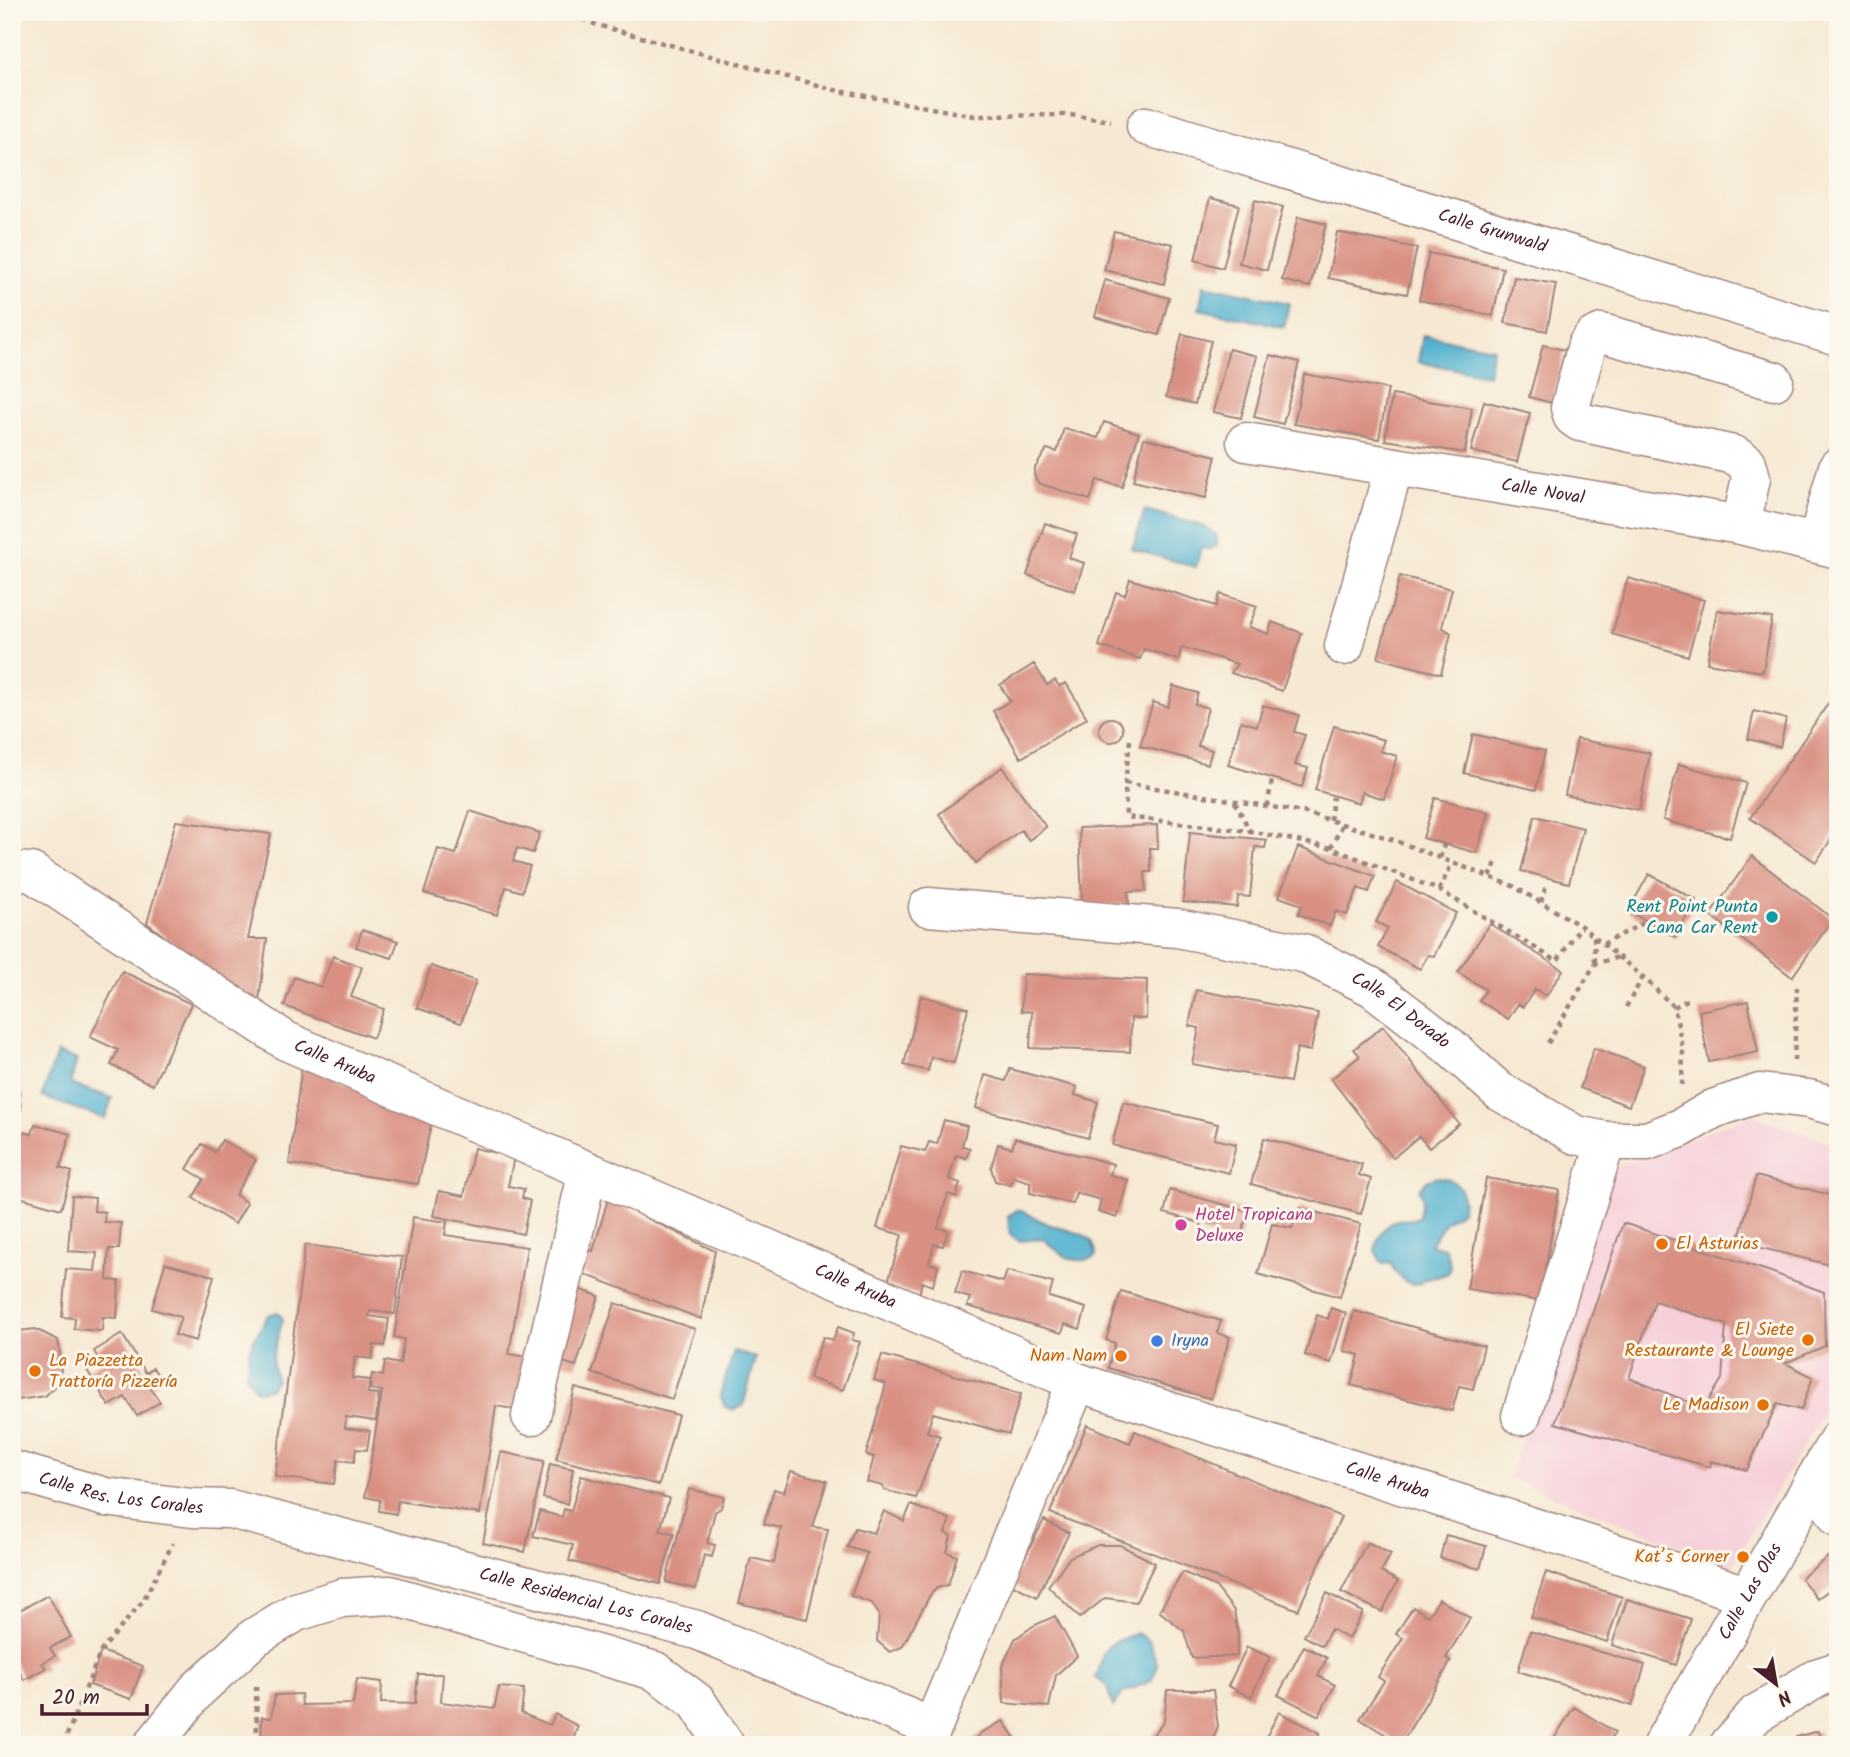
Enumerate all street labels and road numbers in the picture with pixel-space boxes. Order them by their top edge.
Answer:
street label: Calle Grunwald [1434,201,1551,262]
street label: Calle Noval [1499,471,1587,513]
street label: Calle El Dorado [1346,964,1456,1056]
street label: Calle Aruba [289,1031,380,1093]
street label: Calle Aruba [810,1256,901,1317]
street label: Calle Aruba [1342,1454,1433,1508]
street label: Calle Res. Los Corales [35,1464,204,1523]
street label: Calle Las Olas [1711,1537,1790,1646]
street label: Calle Residencial Los Corales [476,1560,696,1643]

